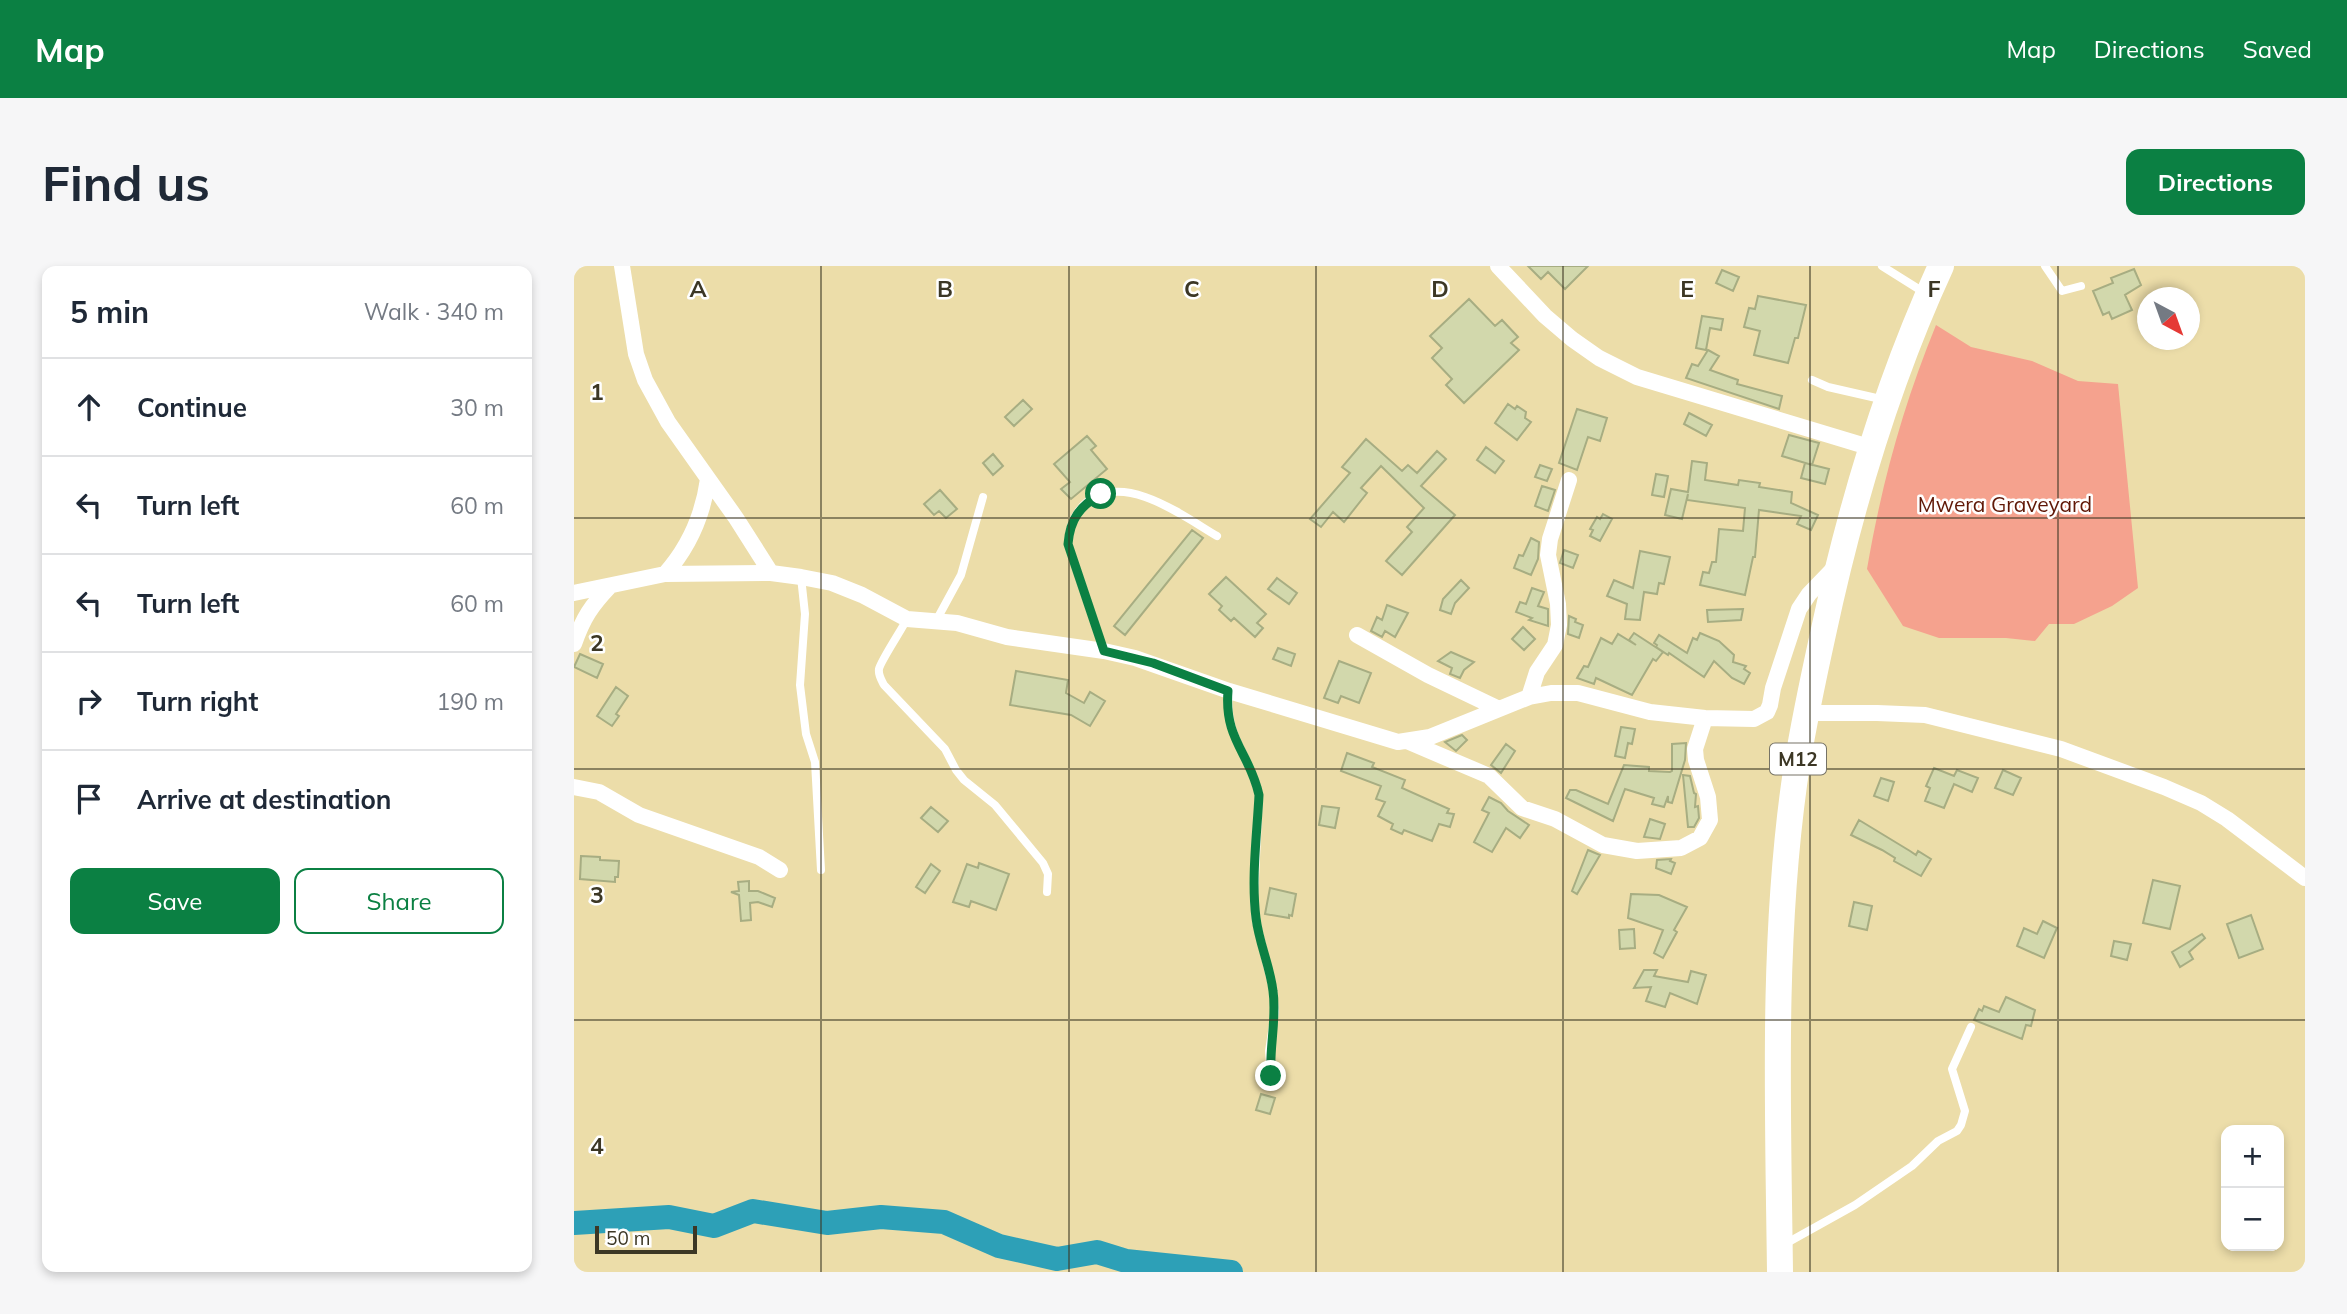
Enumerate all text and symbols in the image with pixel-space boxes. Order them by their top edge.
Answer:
text: Map [35,29,105,70]
text: Map [2006,34,2056,64]
text: Directions [2094,34,2205,64]
text: Saved [2243,34,2312,64]
button: Directions [2126,149,2305,215]
text: Find us [42,152,210,213]
text: A [689,274,707,303]
text: B [937,274,953,303]
text: C [1184,274,1200,303]
text: D [1431,274,1449,303]
text: E [1680,274,1694,303]
text: F [1927,274,1941,303]
north arrow [2137,287,2200,350]
text: 5 min [70,293,149,331]
text: Walk · 340 m [364,297,504,326]
text: 1 [590,377,604,406]
icon: ahead [70,388,108,426]
text: Continue [137,391,247,424]
text: 30 m [450,393,504,422]
route start [1085,478,1116,509]
icon: left [70,486,108,524]
text: Turn left [137,489,239,522]
text: 60 m [450,491,504,520]
park label: Mwera Graveyard [1918,491,2092,517]
icon: left [70,584,108,622]
text: Turn left [137,587,239,620]
text: 60 m [450,589,504,618]
text: 2 [590,628,604,657]
icon: right [70,682,108,720]
text: Turn right [137,685,258,718]
text: 190 m [436,687,504,716]
road number: M12 [1770,744,1826,774]
icon: arrive [70,780,108,818]
text: Arrive at destination [137,783,392,816]
button: Save [70,868,280,934]
button: Share [294,868,504,934]
text: 3 [590,880,604,909]
route end [1255,1060,1286,1091]
map controls [2221,1125,2284,1251]
button: + [2221,1125,2284,1188]
text: 4 [590,1131,604,1160]
button: − [2221,1188,2284,1251]
scale bar [595,1223,696,1255]
text: 50 m [606,1226,650,1250]

